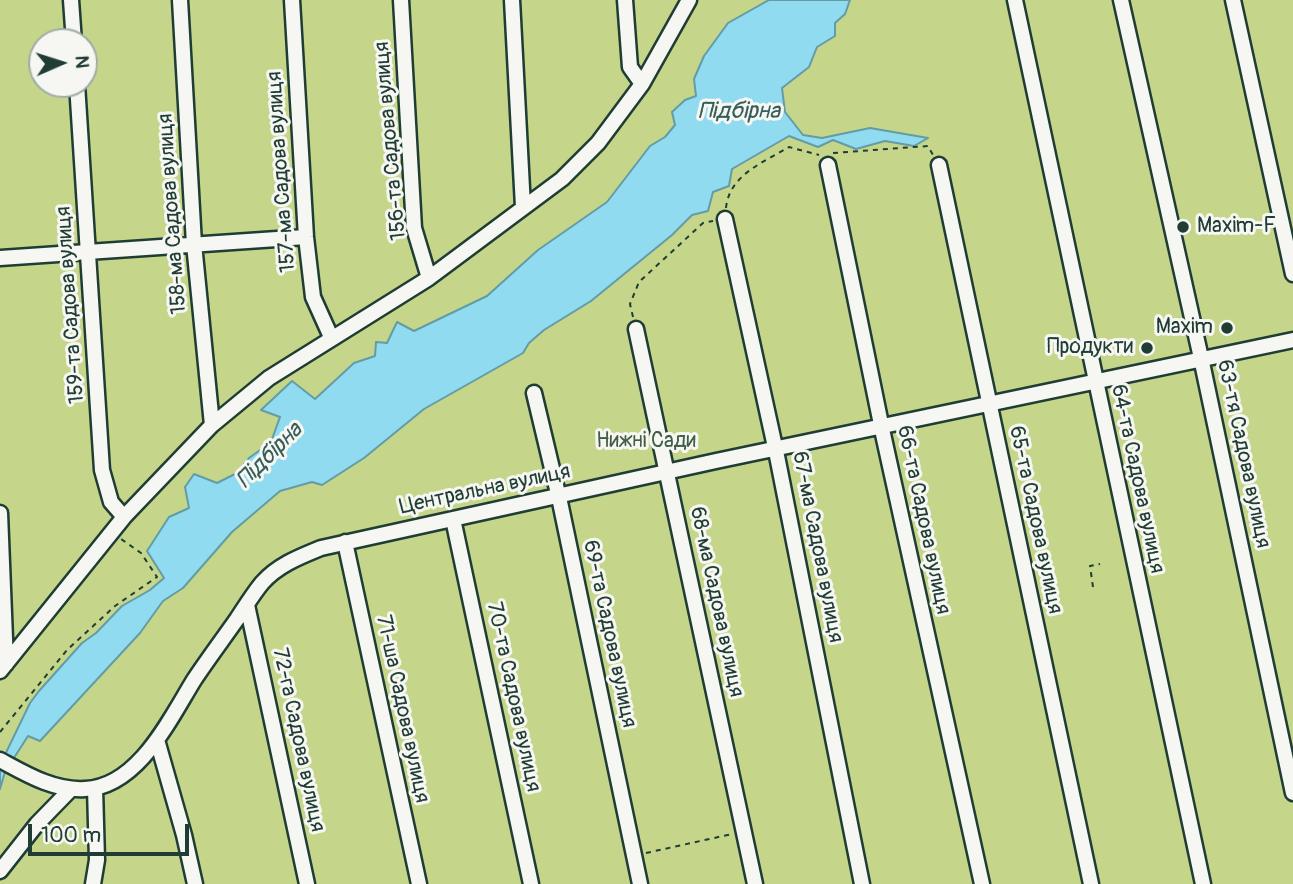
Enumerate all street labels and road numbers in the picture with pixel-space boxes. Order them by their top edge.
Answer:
street label: 156-та Садова вулиця [370,40,412,242]
street label: 157-ма Садова вулиця [262,70,302,274]
street label: 158-ма Садова вулиця [153,113,193,315]
street label: 159-та Садова вулиця [52,205,90,405]
street label: 63-тя Садова вулиця [1211,358,1275,550]
street label: 64-та Садова вулиця [1105,382,1169,576]
street label: 66-та Садова вулиця [891,423,955,617]
street label: 65-та Садова вулиця [1003,424,1067,616]
street label: 67-ма Садова вулиця [786,449,848,645]
street label: Центральна вулиця [397,460,573,520]
street label: 68-ма Садова вулиця [684,505,748,699]
street label: 69-та Садова вулиця [577,538,641,730]
street label: 70-та Садова вулиця [481,600,545,794]
street label: 71-ша Садова вулиця [370,613,434,805]
street label: 72-га Садова вулиця [266,646,330,834]

